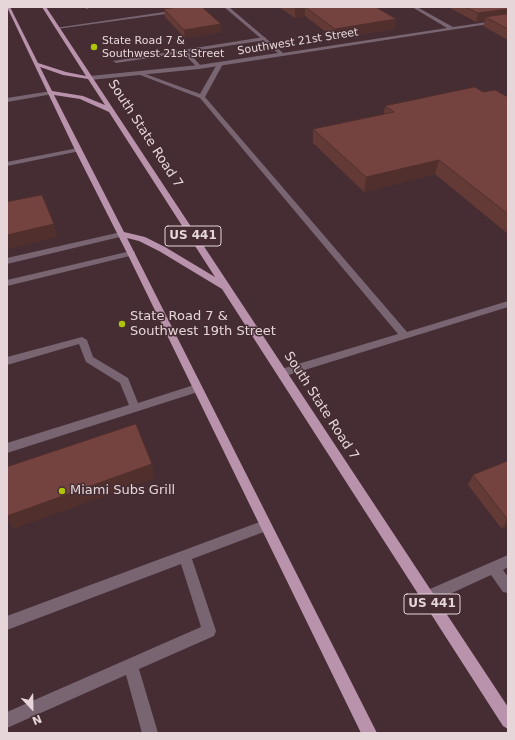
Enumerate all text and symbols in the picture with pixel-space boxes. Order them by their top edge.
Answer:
street label: Southwest 21st Street [237,26,359,58]
place label: State Road 7 & Southwest 21st Street [102,34,224,60]
marker: State Road 7 & Southwest 21st Street [89,42,99,52]
street label: South State Road 7 [104,77,186,191]
road number: US 441 [165,226,221,246]
place label: State Road 7 & Southwest 19th Street [130,309,276,340]
marker: State Road 7 & Southwest 19th Street [117,319,127,329]
street label: South State Road 7 [280,349,362,463]
place label: Miami Subs Grill [70,483,175,499]
marker: Miami Subs Grill [57,486,67,496]
road number: US 441 [404,594,460,614]
north arrow [12,688,52,728]
text: N [30,712,43,727]

